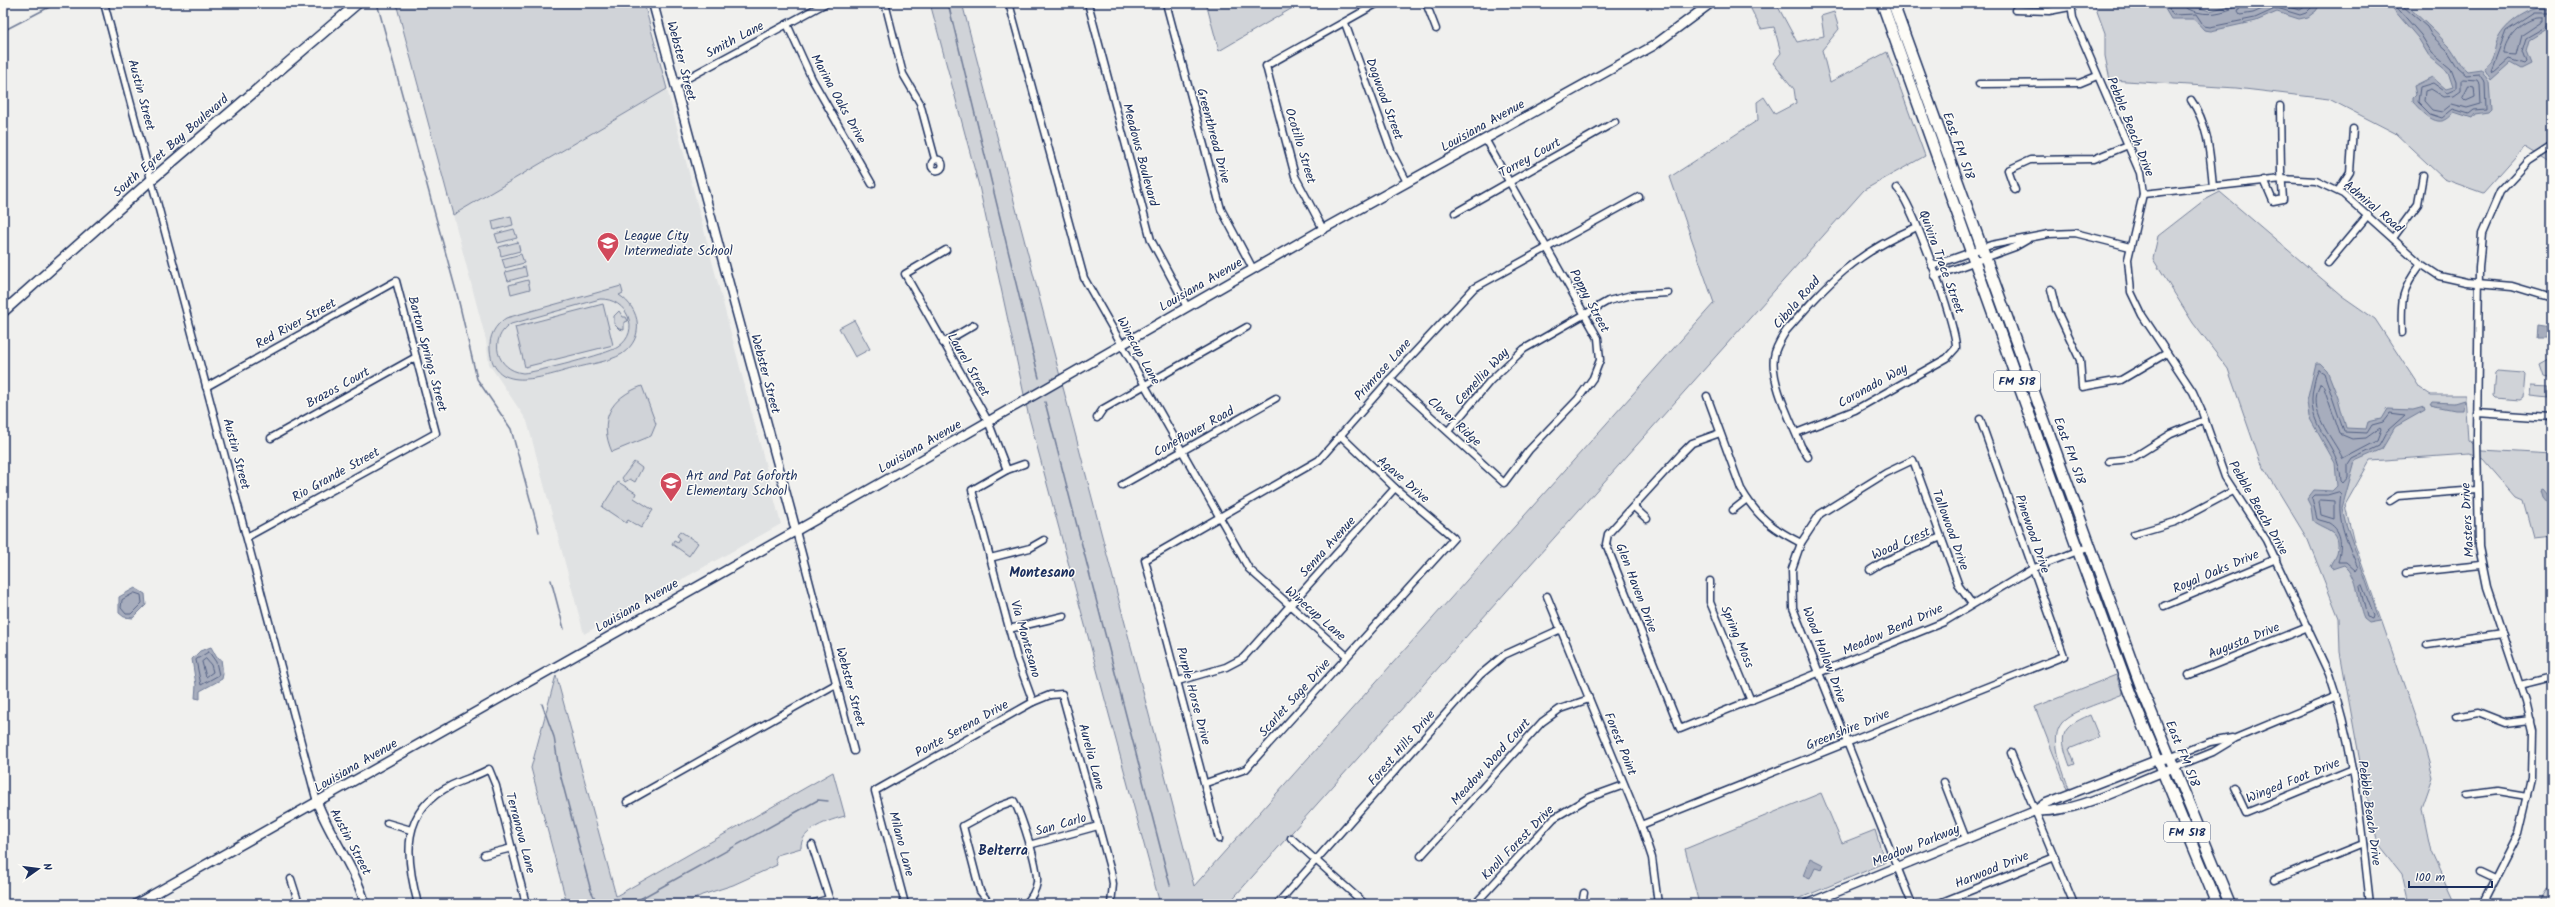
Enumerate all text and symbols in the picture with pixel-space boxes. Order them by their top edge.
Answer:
street label: Smith Lane [702,16,768,64]
street label: Webster Street [660,19,702,104]
street label: Marina Oaks Drive [805,50,871,148]
street label: Dogwood Street [1359,55,1409,144]
street label: Austin Street [121,57,161,134]
street label: Pebble Beach Drive [2100,74,2160,180]
street label: Greenthread Drive [1190,86,1236,186]
street label: South Egret Bay Boulevard [108,89,234,202]
street label: Louisiana Avenue [1437,94,1529,158]
street label: Meadows Boulevard [1116,101,1164,209]
street label: Ocotillo Street [1279,106,1322,187]
street label: East FM 518 [1936,109,1980,183]
street label: Torrey Court [1495,132,1566,184]
street label: Admiral Road [2338,176,2408,239]
street label: Quivira Trace Street [1912,207,1970,318]
place label: League City Intermediate School [624,226,733,262]
school or university icon: League City Intermediate School [595,230,621,263]
street label: Louisiana Avenue [1155,252,1247,317]
street label: Poppy Street [1563,265,1615,338]
street label: Cibola Road [1768,272,1826,334]
street label: Red River Street [252,293,341,355]
street label: Barton Springs Street [401,294,453,415]
street label: Winecup Lane [1111,313,1166,389]
street label: Laurel Street [941,329,995,402]
street label: Webster Street [744,332,786,417]
street label: Primrose Lane [1349,334,1417,406]
street label: Cemellia Way [1449,343,1515,411]
street label: Coronado Way [1834,358,1912,414]
street label: Brazos Court [302,361,375,414]
road number: FM 518 [1994,371,2040,391]
street label: Clover Ridge [1422,392,1486,452]
street label: Coneflower Road [1150,401,1239,463]
street label: Louisiana Avenue [874,414,966,479]
street label: East FM 518 [2047,414,2091,488]
street label: Austin Street [216,416,256,493]
street label: Rio Grande Street [288,442,385,508]
street label: Agave Drive [1372,451,1434,509]
street label: Pebble Beach Drive [2222,457,2294,559]
place label: Art and Pat Goforth Elementary School [686,466,798,502]
school or university icon: Art and Pat Goforth Elementary School [658,470,684,503]
street label: Masters Drive [2456,482,2480,558]
street label: Tallowood Drive [1926,487,1974,574]
street label: Pinewood Drive [2009,492,2055,576]
street label: Senna Avenue [1295,512,1361,582]
street label: Wood Crest [1868,521,1935,566]
street label: Glen Haven Drive [1609,540,1663,636]
street label: Royal Oaks Drive [2170,544,2263,600]
district label: Montesano [1009,562,1075,584]
street label: Louisiana Avenue [591,573,683,638]
street label: Winecup Lane [1280,581,1350,647]
street label: Via Montesano [1004,598,1046,680]
street label: Meadow Bend Drive [1839,598,1947,662]
street label: Spring Moss [1714,602,1760,672]
street label: Wood Hollow Drive [1796,604,1852,706]
street label: Augusta Drive [2205,617,2283,665]
street label: Webster Street [829,645,871,730]
street label: Purple Horse Drive [1170,645,1216,747]
street label: Scarlet Sage Drive [1254,654,1336,742]
street label: Ponte Serena Drive [911,694,1013,763]
street label: Greenshire Drive [1803,704,1893,756]
street label: Forest Hills Drive [1363,705,1441,791]
street label: Forest Point [1598,709,1643,780]
street label: Meadow Wood Court [1446,713,1537,810]
street label: East FM 518 [2159,717,2205,791]
street label: Aurelia Lane [1072,722,1110,793]
street label: Louisiana Avenue [310,733,402,798]
street label: Winged Foot Drive [2243,753,2343,809]
street label: Pebble Beach Drive [2351,759,2387,867]
street label: Terranova Lane [499,790,541,876]
street label: Knoll Forest Drive [1476,800,1560,885]
street label: Austin Street [324,805,377,880]
street label: San Carlo [1033,808,1089,842]
street label: Milano Lane [882,809,920,879]
street label: Meadow Parkway [1869,819,1964,873]
road number: FM 518 [2164,822,2210,842]
district label: Belterra [978,840,1028,862]
street label: Harwood Drive [1952,846,2032,894]
north arrow [18,849,58,889]
text: N [37,861,56,872]
scale bar [2409,863,2492,889]
text: 100 m [2415,868,2446,887]

